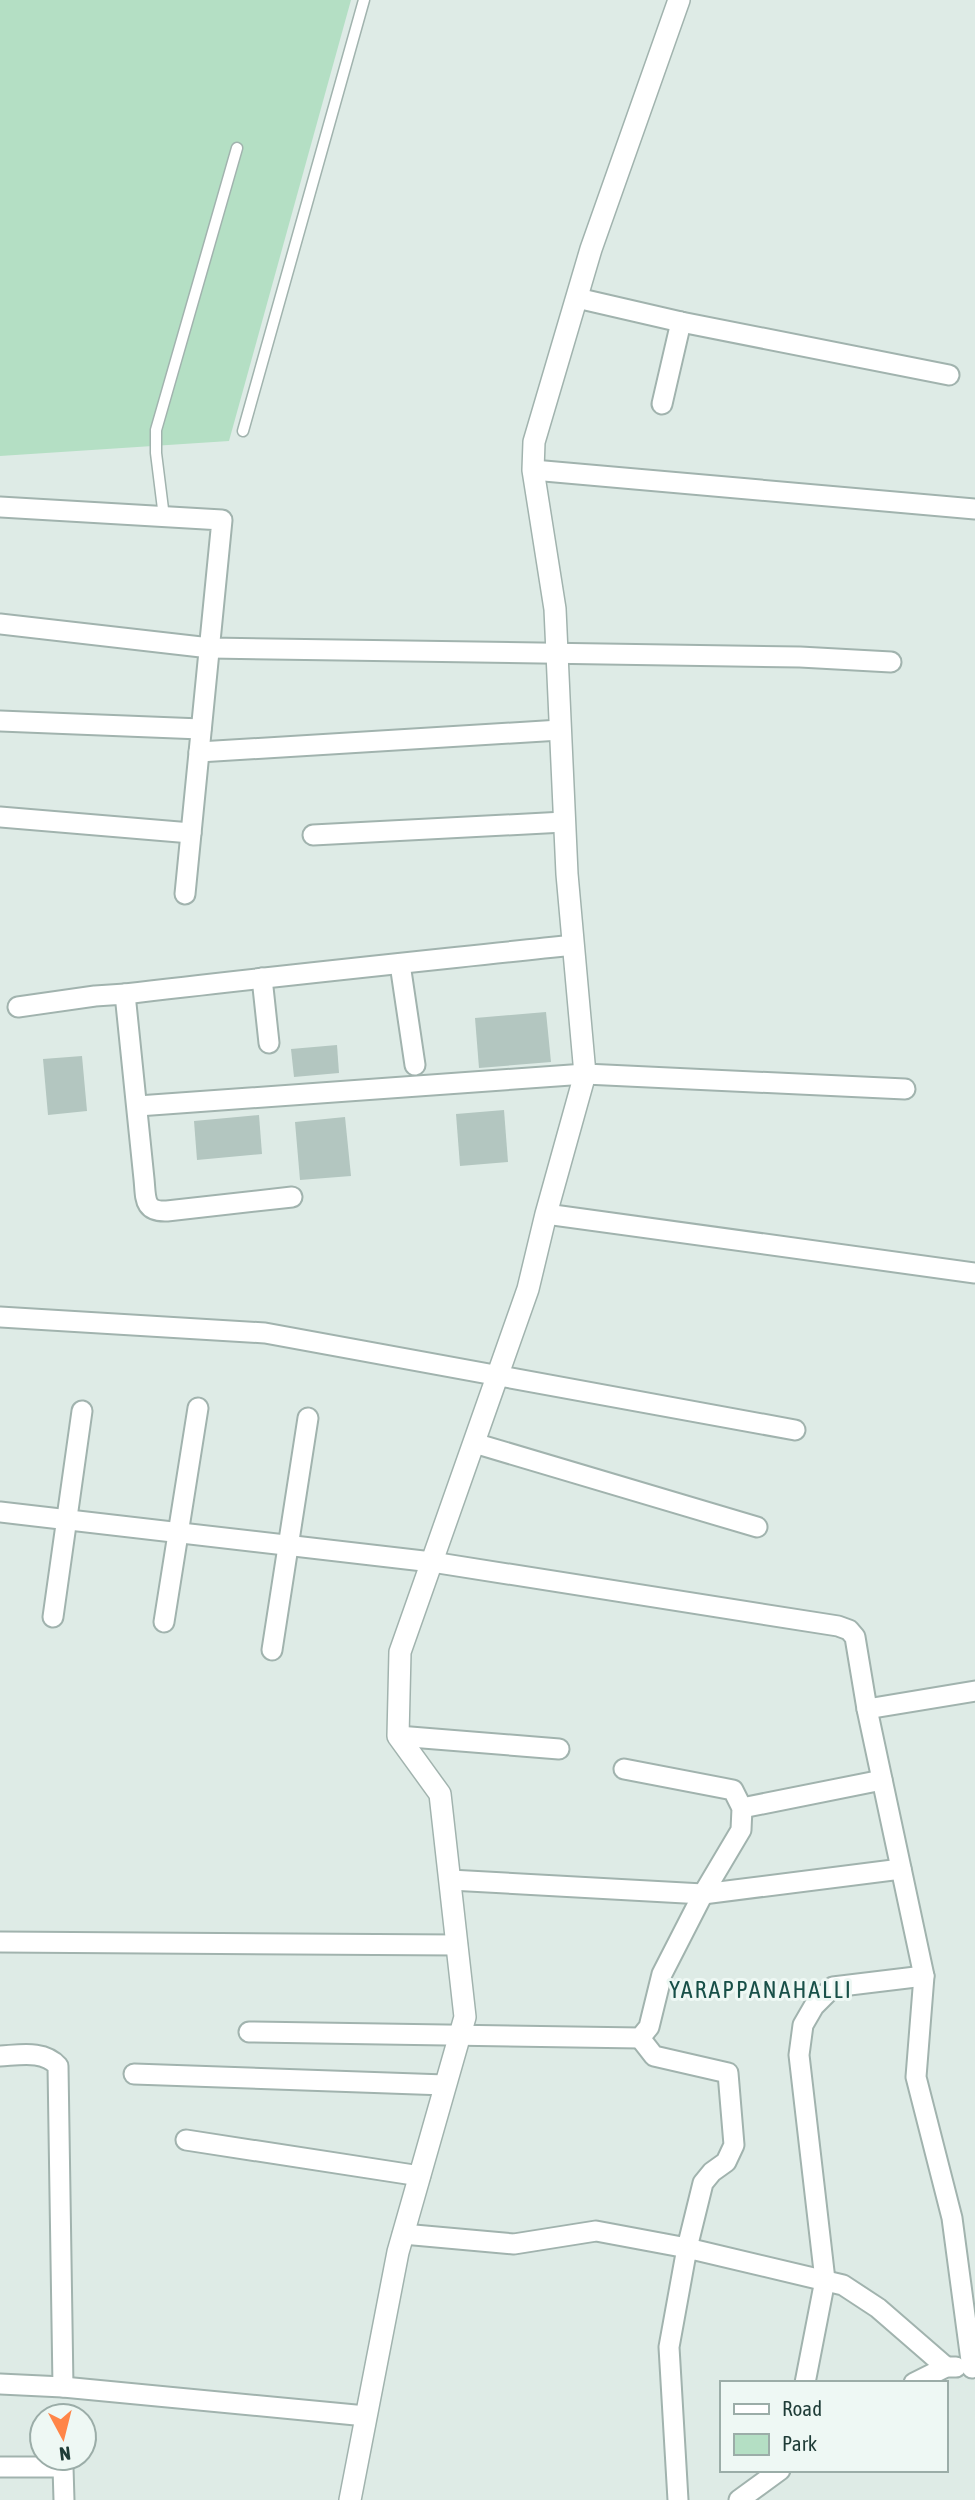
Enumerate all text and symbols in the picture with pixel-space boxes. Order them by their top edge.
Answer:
district label: YARAPPANAHALLI [669,1976,853,2003]
legend [720,2381,947,2472]
text: Road [782,2396,822,2420]
north arrow [28,2402,98,2472]
text: Park [782,2431,817,2455]
text: N [58,2442,72,2465]

